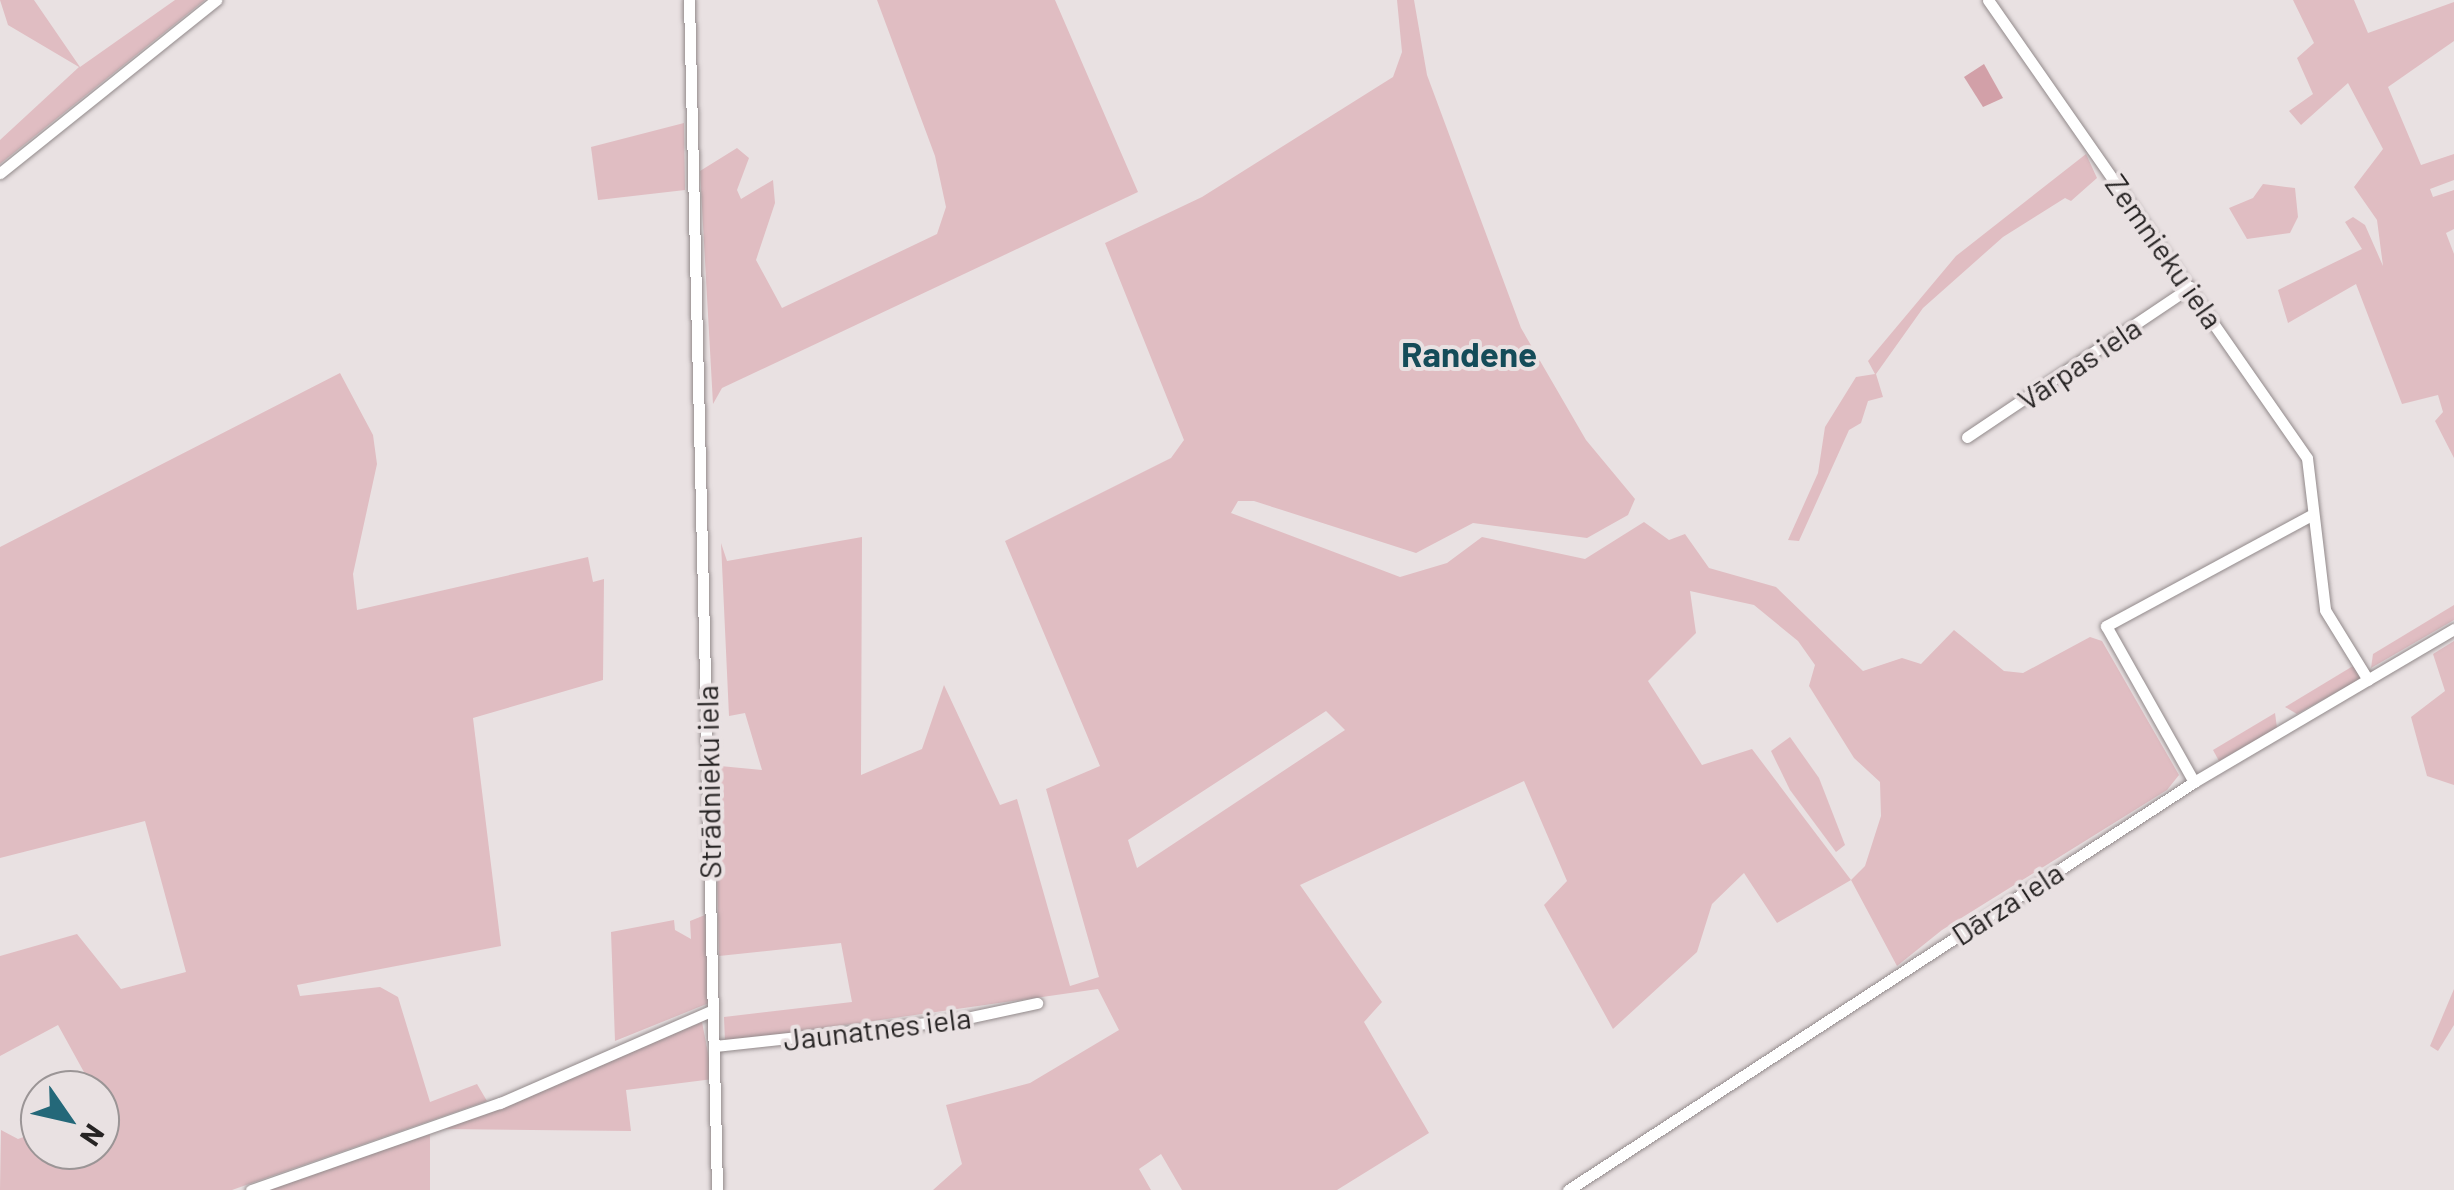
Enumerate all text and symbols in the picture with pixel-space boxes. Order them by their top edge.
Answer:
street label: Zemnieku iela [2099,167,2231,335]
street label: Vārpas iela [2011,309,2147,417]
district label: Randene [1401,332,1537,374]
street label: Strādnieku iela [688,685,728,879]
street label: Dārza iela [1945,854,2069,952]
street label: Jaunatnes iela [781,999,973,1057]
north arrow [20,1070,120,1170]
text: N [74,1118,113,1153]

